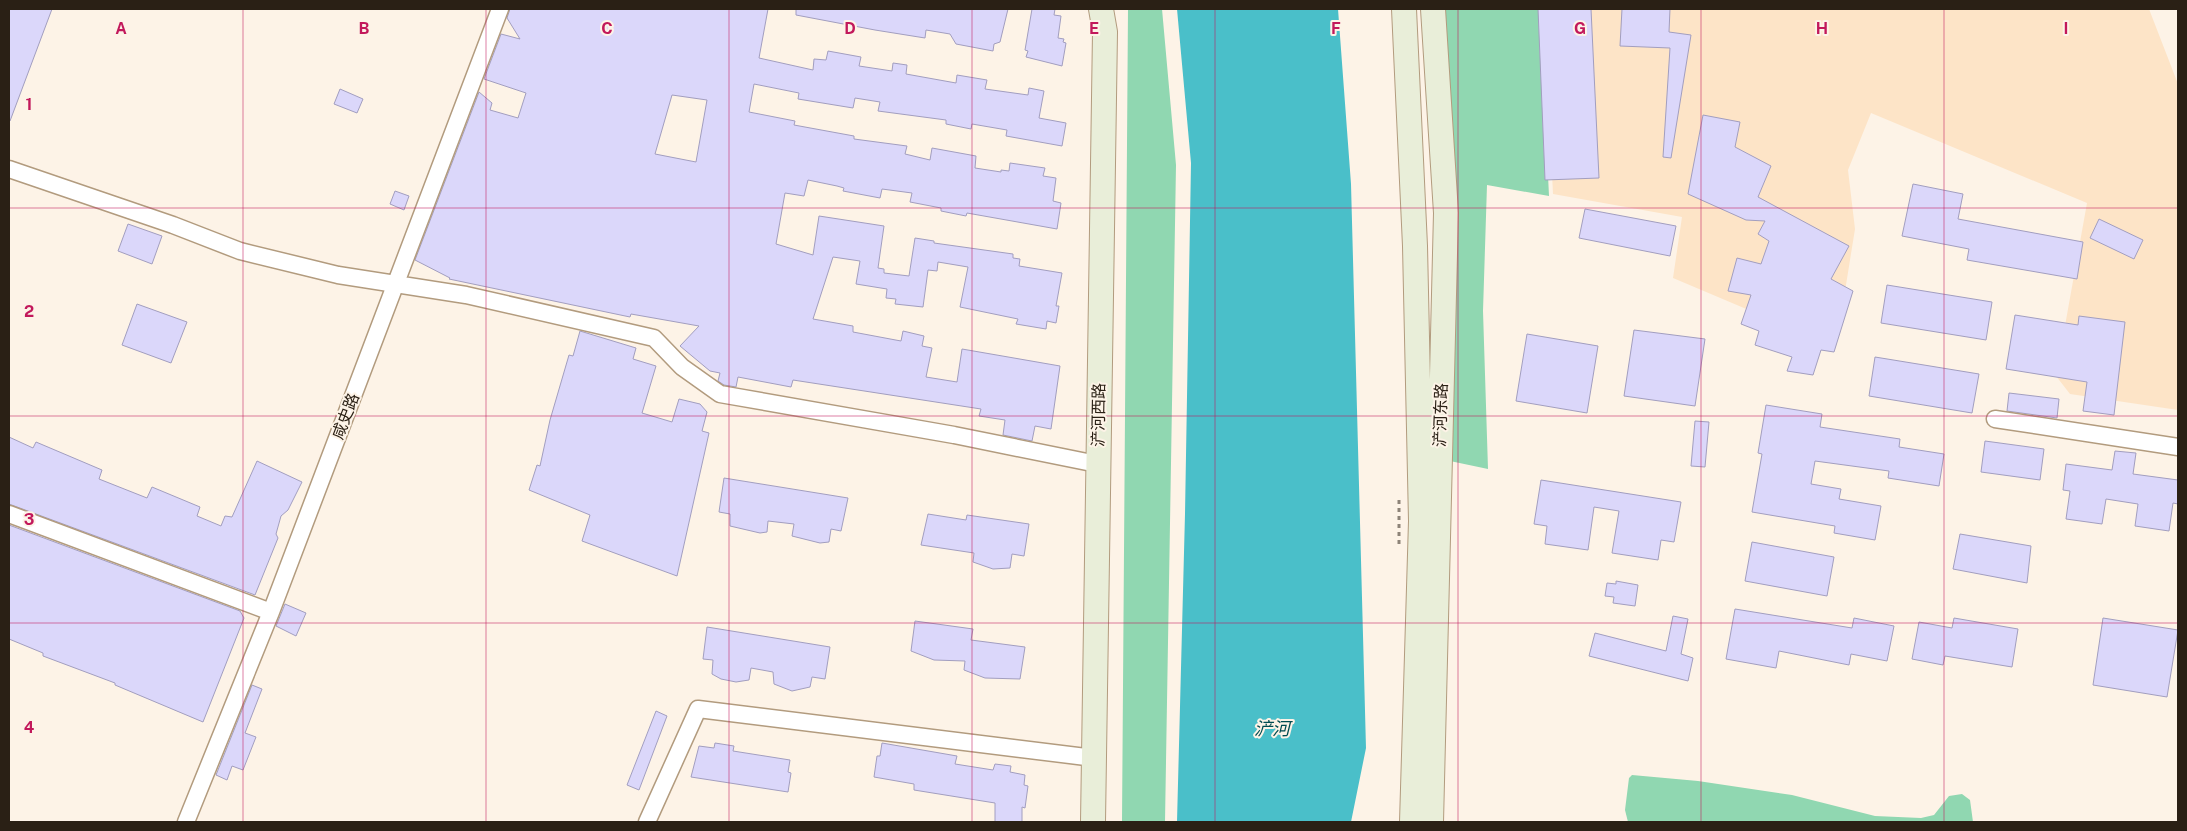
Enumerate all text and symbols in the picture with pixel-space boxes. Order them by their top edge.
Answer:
text: A [115,19,127,38]
text: B [359,19,370,38]
text: C [601,19,613,38]
text: D [844,19,856,38]
text: E [1089,19,1099,38]
text: F [1331,19,1341,38]
text: G [1574,19,1586,38]
text: H [1816,19,1828,38]
text: I [2064,19,2068,38]
text: 1 [26,95,32,114]
text: 2 [24,302,34,321]
street label: 浐河西路 [1088,383,1109,447]
street label: 浐河东路 [1430,383,1451,447]
street label: 咸史路 [328,390,363,442]
text: 3 [24,510,34,529]
text: 4 [24,718,35,737]
water label: 浐河 [1254,718,1293,739]

